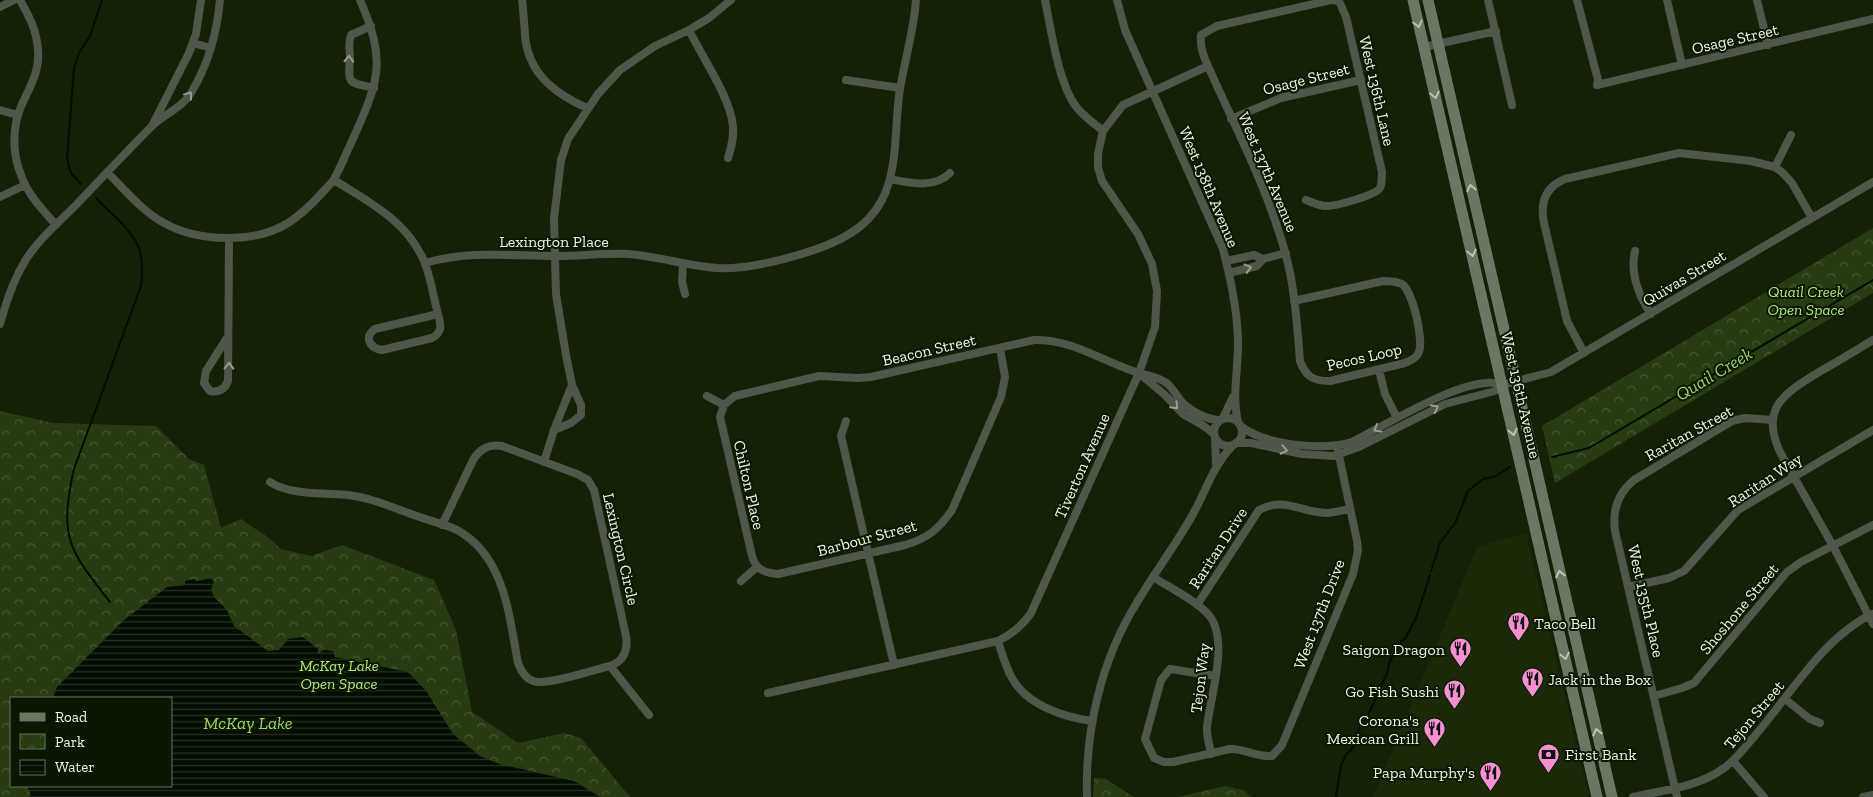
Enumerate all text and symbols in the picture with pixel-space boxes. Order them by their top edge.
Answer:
one-way arrow [1412,19,1423,28]
street label: Osage Street [1690,20,1780,58]
street label: West 136th Lane [1355,34,1399,148]
one-way arrow [343,55,354,63]
street label: Osage Street [1261,59,1351,99]
one-way arrow [183,91,192,100]
one-way arrow [1429,91,1440,99]
street label: West 137th Avenue [1234,109,1302,235]
street label: West 138th Avenue [1175,124,1243,250]
one-way arrow [1466,184,1477,193]
street label: Lexington Place [499,232,609,251]
street label: Quivas Street [1639,246,1729,310]
one-way arrow [1466,249,1477,258]
one-way arrow [1243,264,1251,274]
park label: Quail Creek Open Space [1767,282,1845,319]
street label: Beacon Street [880,330,978,370]
street label: West 136th Avenue [1497,330,1545,460]
street label: Pecos Loop [1325,339,1404,375]
water label: Quail Creek [1672,343,1756,405]
one-way arrow [223,362,234,370]
one-way arrow [1169,400,1178,409]
street label: Raritan Street [1642,401,1736,465]
one-way arrow [1430,405,1439,415]
street label: Tiverton Avenue [1050,410,1114,522]
one-way arrow [1373,423,1382,433]
one-way arrow [1507,428,1518,437]
street label: Chilton Place [730,438,768,532]
one-way arrow [1280,444,1289,455]
street label: Raritan Way [1724,449,1806,511]
street label: Lexington Circle [599,491,643,607]
street label: Raritan Drive [1185,504,1251,592]
street label: Barbour Street [815,516,919,560]
street label: West 135th Place [1624,543,1668,659]
street label: West 137th Drive [1289,557,1349,671]
street label: Shoshone Street [1696,560,1782,658]
one-way arrow [1555,570,1566,579]
restaurant icon: Taco Bell [1506,611,1530,642]
place label: Taco Bell [1534,614,1596,633]
restaurant icon: Saigon Dragon [1449,637,1473,668]
place label: Saigon Dragon [1343,640,1446,659]
street label: Tejon Way [1186,641,1214,714]
one-way arrow [1559,652,1570,661]
park label: McKay Lake Open Space [299,656,379,693]
restaurant icon: Jack in the Box [1520,667,1544,698]
place label: Jack in the Box [1548,670,1651,689]
street label: Tejon Street [1720,677,1788,753]
restaurant icon: Go Fish Sushi [1443,679,1467,710]
place label: Go Fish Sushi [1345,682,1440,701]
legend [10,697,172,787]
text: Road [55,708,88,726]
place label: Corona's Mexican Grill [1327,711,1419,748]
water label: McKay Lake [203,712,293,734]
restaurant icon: Corona's Mexican Grill [1423,717,1447,748]
one-way arrow [1592,728,1603,737]
text: Park [55,733,85,751]
bank icon: First Bank [1537,742,1561,773]
place label: First Bank [1565,745,1637,764]
text: Water [55,758,95,776]
restaurant icon: Papa Murphy's [1479,760,1503,791]
place label: Papa Murphy's [1373,763,1475,782]

